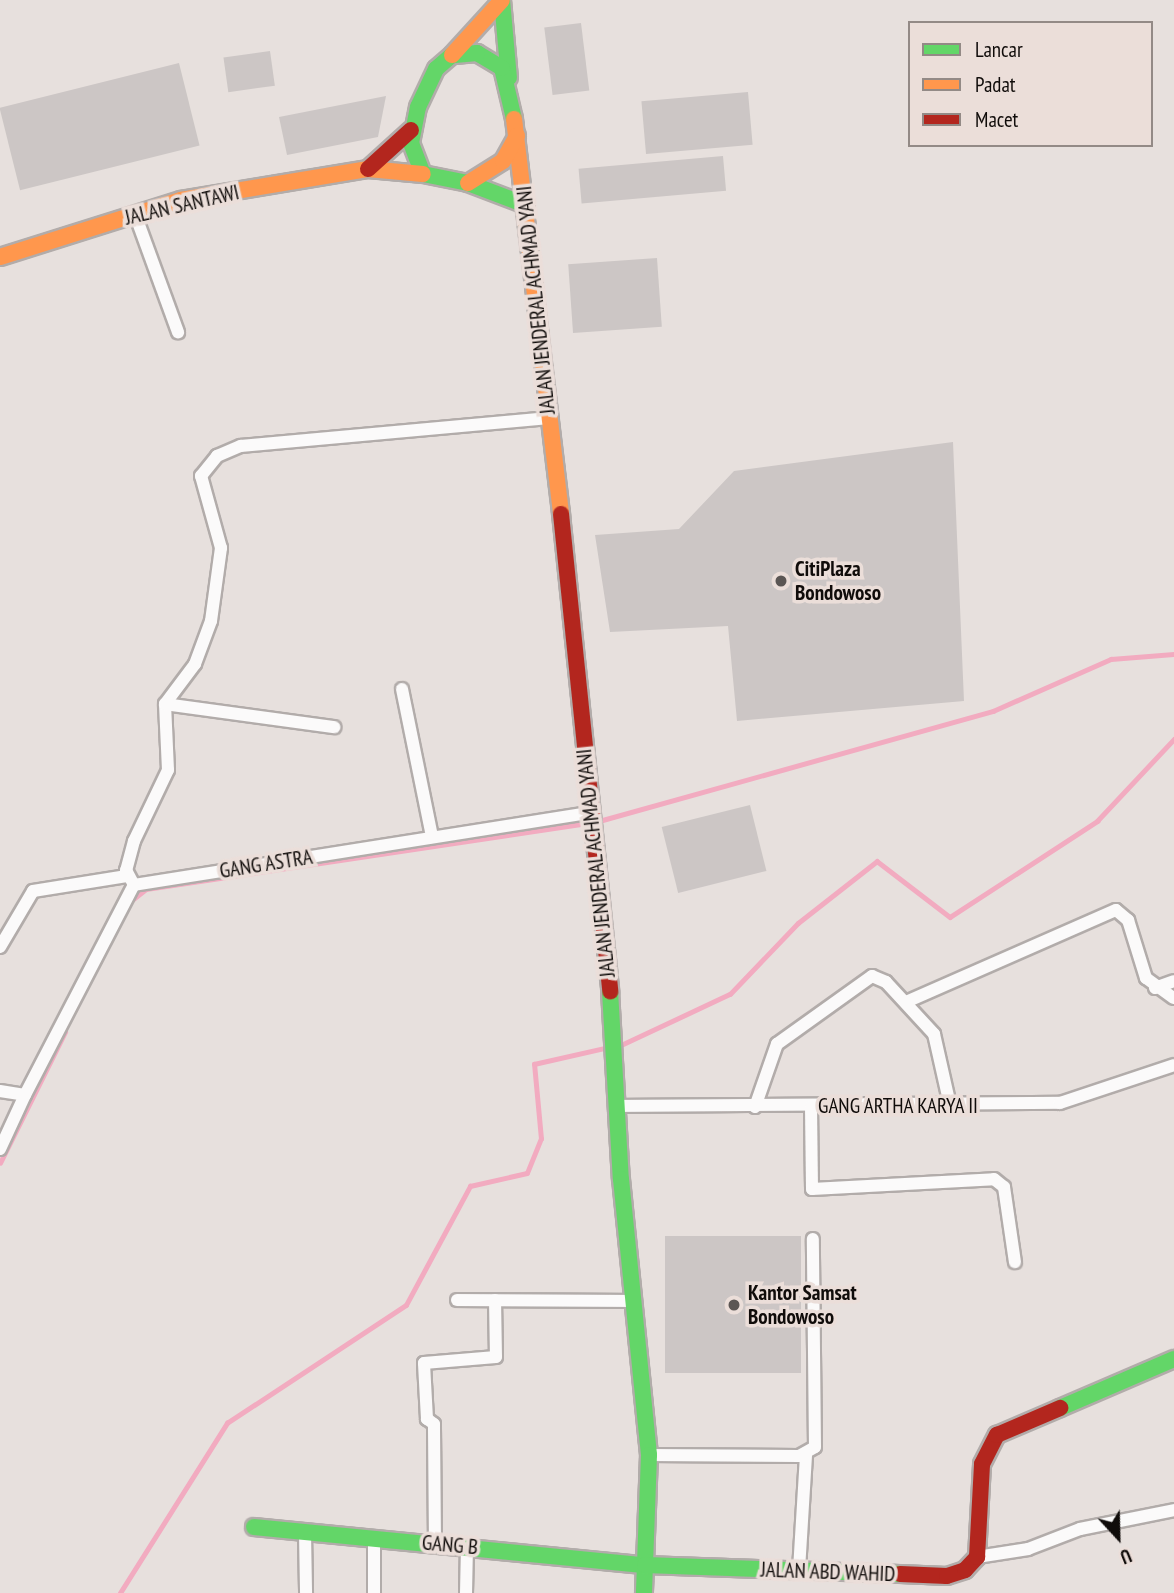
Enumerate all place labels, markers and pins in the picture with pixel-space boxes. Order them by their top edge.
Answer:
place label: CitiPlaza Bondowoso [795,556,881,606]
marker: CitiPlaza Bondowoso [773,573,789,589]
place label: Kantor Samsat Bondowoso [748,1280,857,1330]
marker: Kantor Samsat Bondowoso [726,1297,742,1313]

